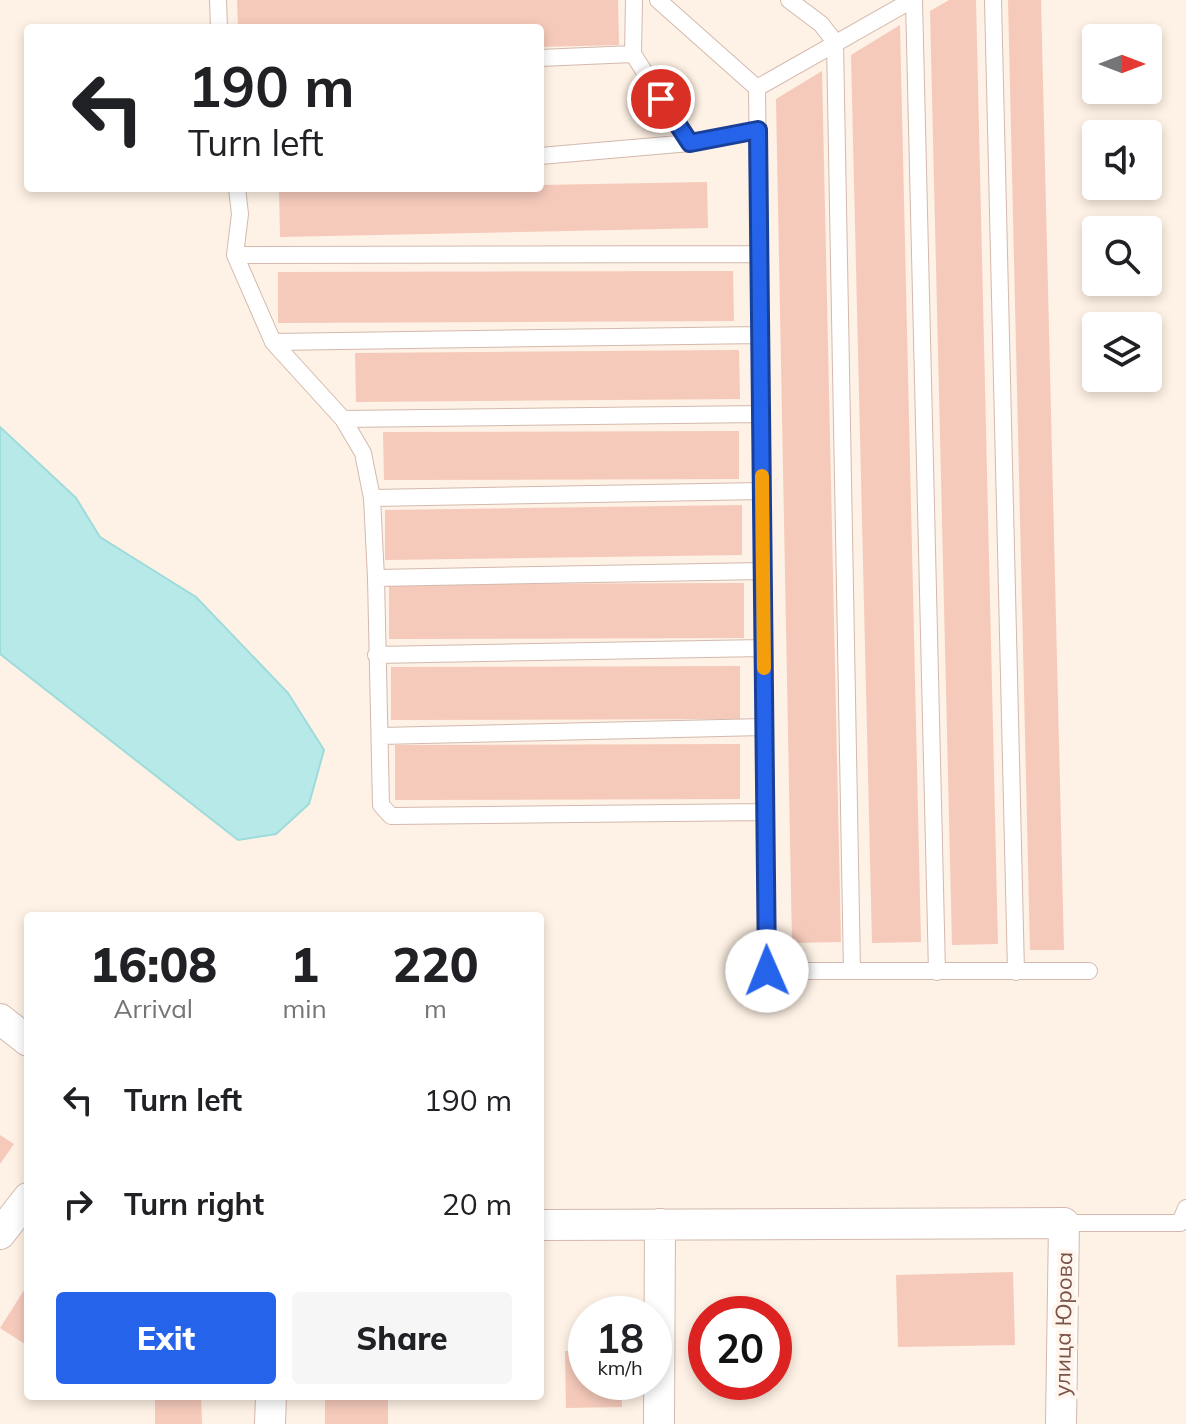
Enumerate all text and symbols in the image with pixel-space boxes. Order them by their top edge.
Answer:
north arrow [1082,24,1162,104]
map controls [1082,24,1162,392]
text: 190 m [188,51,355,121]
icon: left [56,56,160,160]
pin [627,65,695,133]
icon: arrive [639,77,683,121]
text: Turn left [188,120,324,165]
button: sound [1082,120,1162,200]
button: search [1082,216,1162,296]
button: layers [1082,312,1162,392]
position arrow [725,929,809,1013]
text: 16:08 [89,934,217,994]
text: 1 [290,934,319,994]
text: 220 [392,934,479,994]
text: Arrival [113,992,193,1025]
text: min [283,992,327,1025]
text: m [424,992,447,1025]
icon: left [56,1078,100,1122]
text: Turn left [124,1081,242,1119]
text: 190 m [424,1081,512,1119]
icon: right [56,1182,100,1226]
text: Turn right [124,1185,264,1223]
text: 20 m [442,1185,512,1223]
street label: улица Юрова [1048,1251,1078,1397]
button: Exit [56,1292,276,1384]
button: Share [292,1292,512,1384]
speed limit sign: 20 [688,1296,792,1400]
text: 18 [596,1313,644,1363]
text: km/h [597,1355,643,1380]

